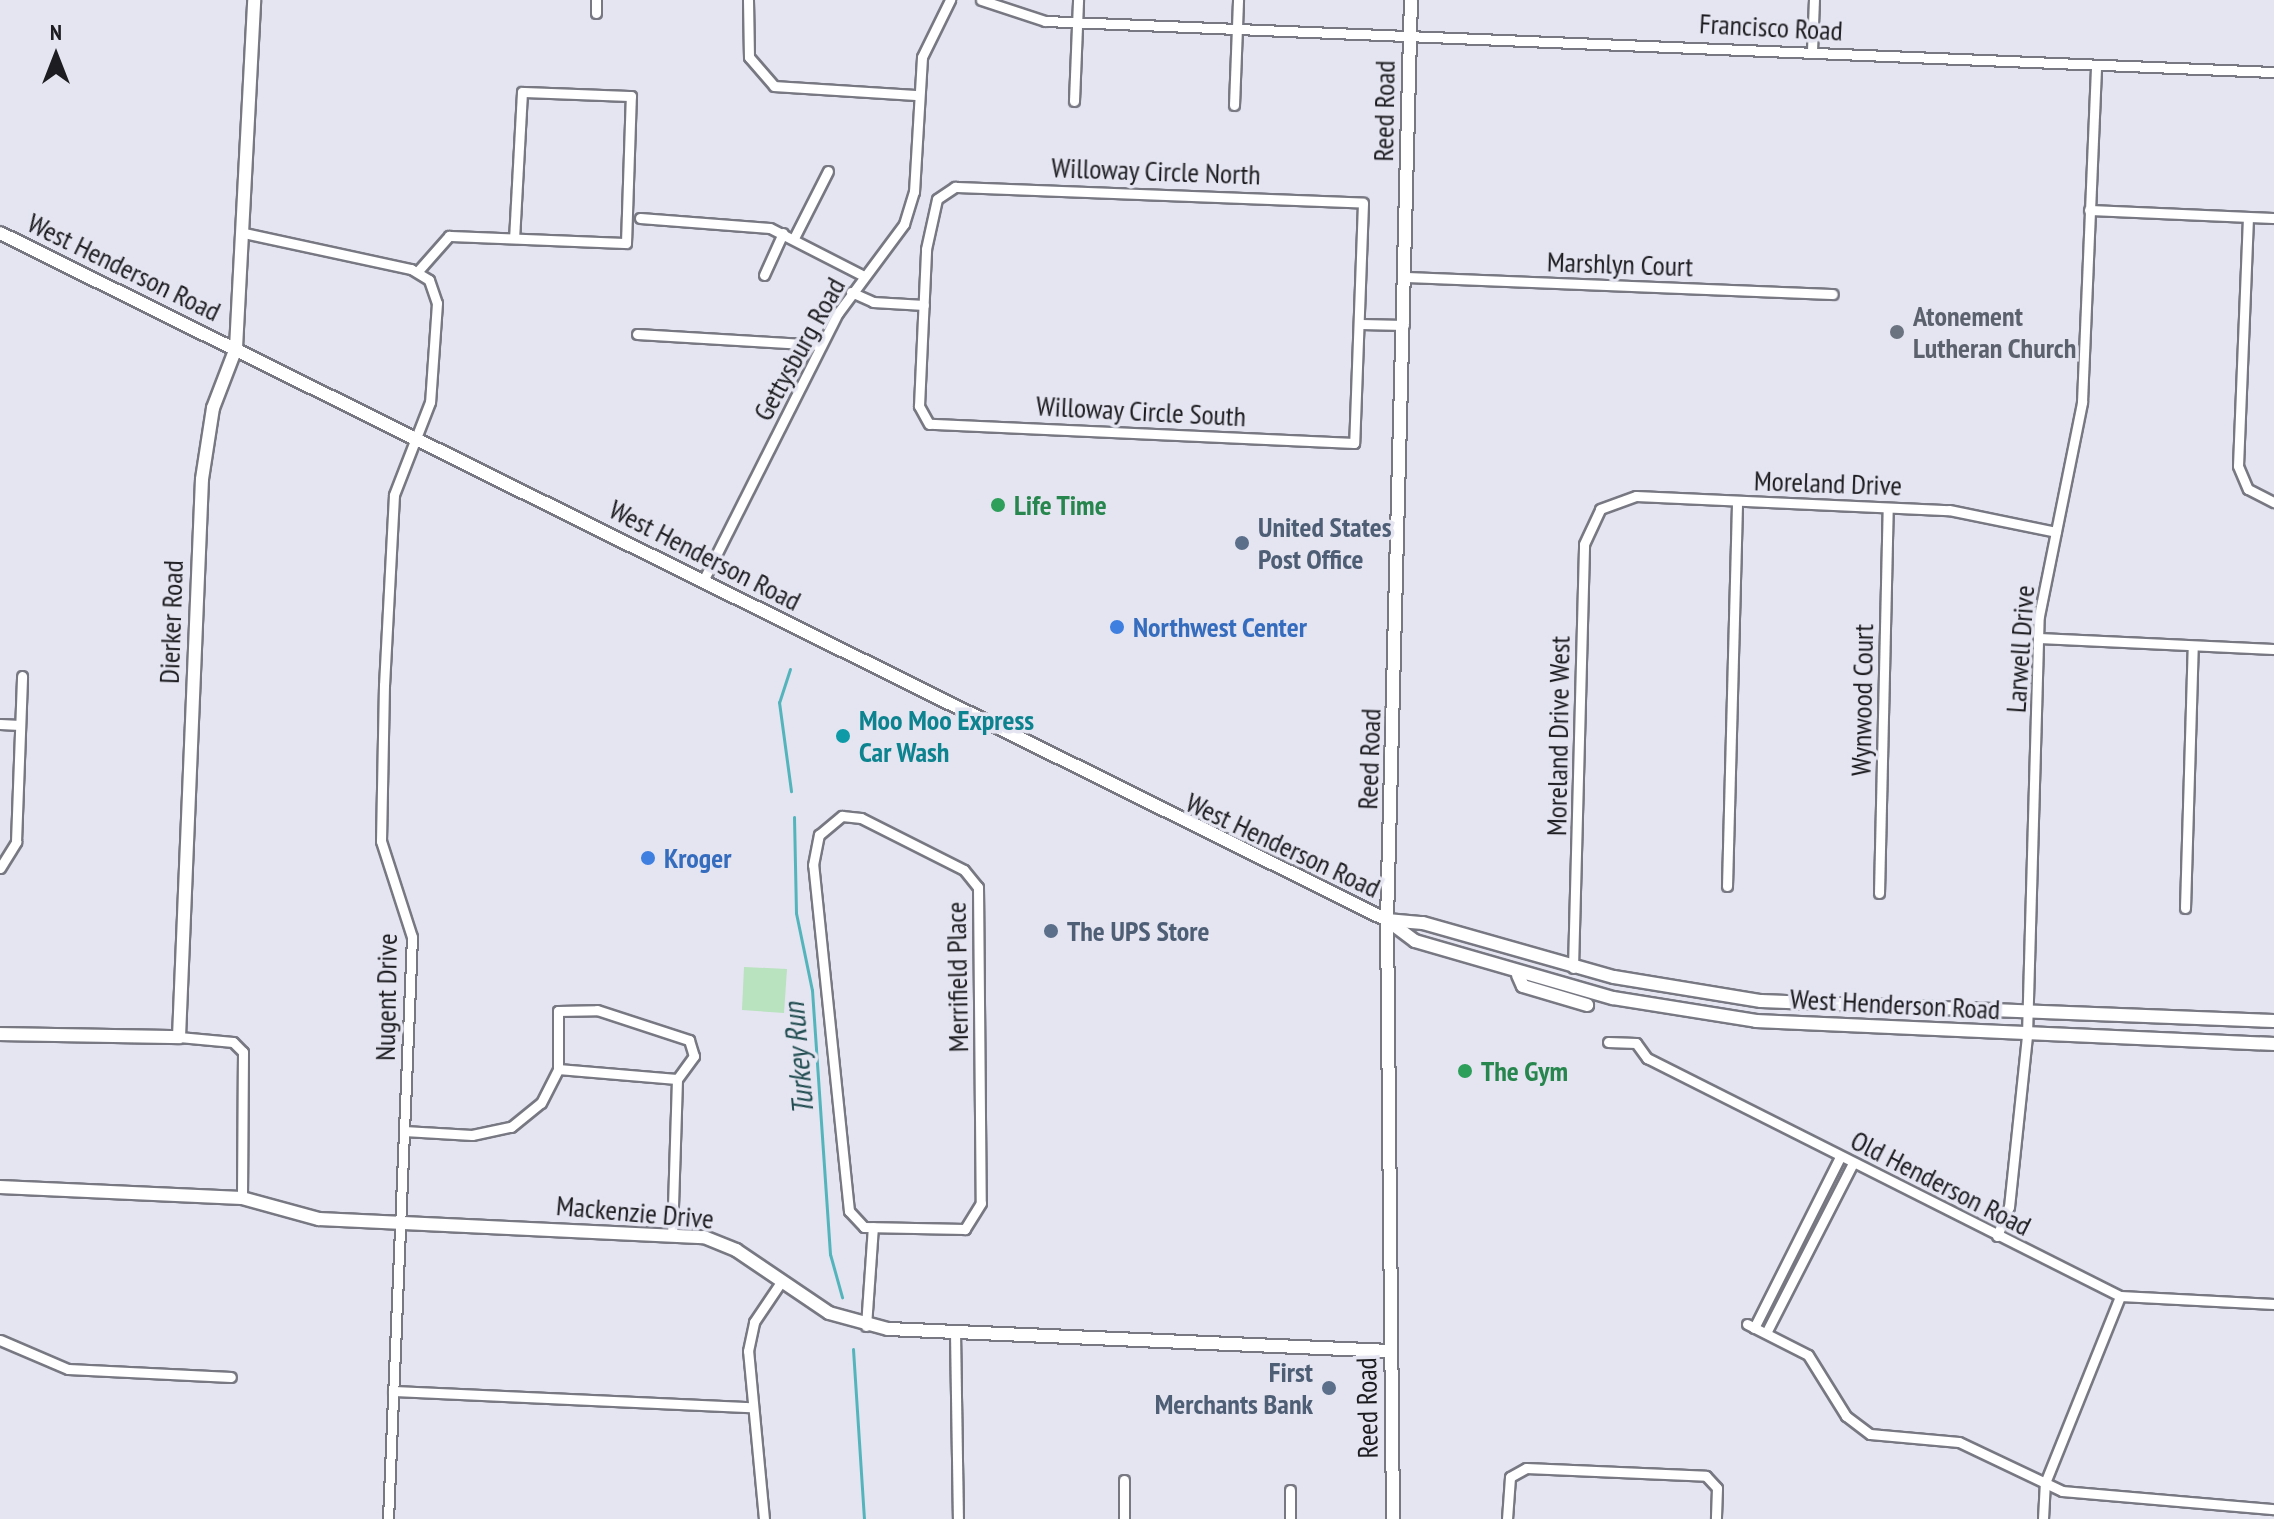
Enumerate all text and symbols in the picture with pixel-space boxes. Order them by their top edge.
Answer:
street label: Francisco Road [1698,6,1844,48]
north arrow [16,16,96,96]
text: N [50,18,62,46]
street label: Reed Road [1366,60,1402,162]
street label: Willoway Circle North [1050,151,1262,191]
street label: West Henderson Road [22,206,226,328]
street label: Marshlyn Court [1546,245,1694,283]
street label: Gettysburg Road [746,272,852,426]
place label: Atonement Lutheran Church [1913,299,2077,365]
marker: Atonement Lutheran Church [1888,323,1906,341]
street label: Willoway Circle South [1035,389,1247,433]
street label: Moreland Drive [1753,464,1903,502]
place label: Life Time [1014,488,1107,522]
street label: West Henderson Road [604,492,806,618]
marker: Life Time [989,496,1007,514]
place label: United States Post Office [1258,510,1392,576]
marker: United States Post Office [1233,534,1251,552]
street label: Dierker Road [152,560,190,684]
street label: Larwell Drive [1999,584,2041,714]
place label: Northwest Center [1133,610,1307,644]
marker: Northwest Center [1108,618,1126,636]
street label: Wynwood Court [1844,624,1880,776]
street label: Moreland Drive West [1539,635,1577,837]
place label: Moo Moo Express Car Wash [859,703,1034,769]
street label: Reed Road [1350,708,1388,810]
marker: Moo Moo Express Car Wash [834,727,852,745]
street label: West Henderson Road [1181,785,1385,905]
place label: Kroger [664,841,731,875]
marker: Kroger [639,849,657,867]
street label: Merrifield Place [939,901,975,1053]
place label: The UPS Store [1067,914,1209,948]
marker: The UPS Store [1042,922,1060,940]
street label: Nugent Drive [368,933,404,1061]
street label: West Henderson Road [1789,982,2001,1026]
water label: Turkey Run [775,1001,821,1117]
place label: The Gym [1481,1054,1568,1088]
marker: The Gym [1456,1062,1474,1080]
street label: Old Henderson Road [1845,1123,2037,1243]
street label: Mackenzie Drive [555,1188,715,1236]
place label: First Merchants Bank [1155,1355,1313,1421]
street label: Reed Road [1349,1357,1385,1459]
marker: First Merchants Bank [1320,1379,1338,1397]

